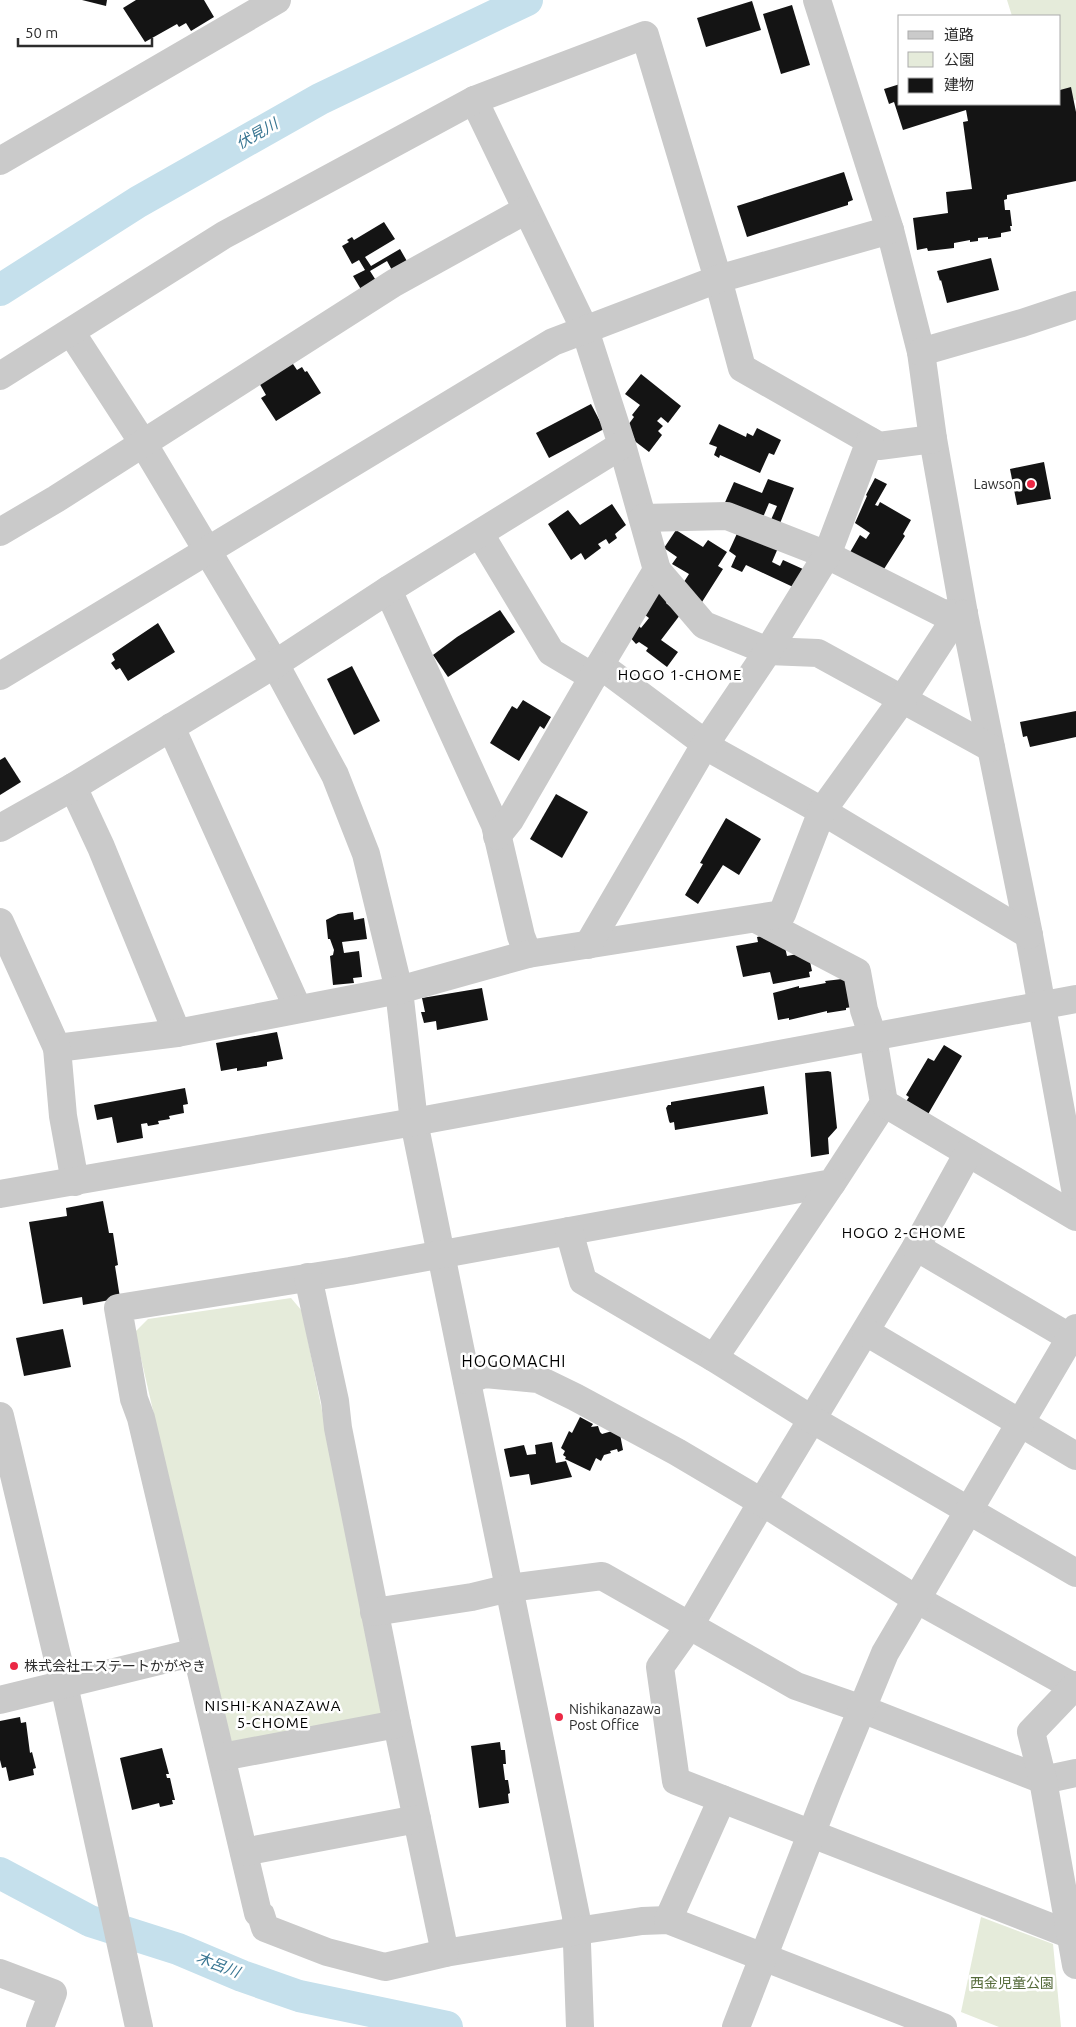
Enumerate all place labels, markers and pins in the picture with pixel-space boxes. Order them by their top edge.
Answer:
place label: Lawson [974,476,1021,492]
marker: Lawson [1025,478,1037,490]
place label: 株式会社エステートかがやき [24,1658,206,1674]
marker: 株式会社エステートかがやき [8,1660,20,1672]
place label: Nishikanazawa Post Office [569,1701,661,1733]
marker: Nishikanazawa Post Office [553,1711,565,1723]

